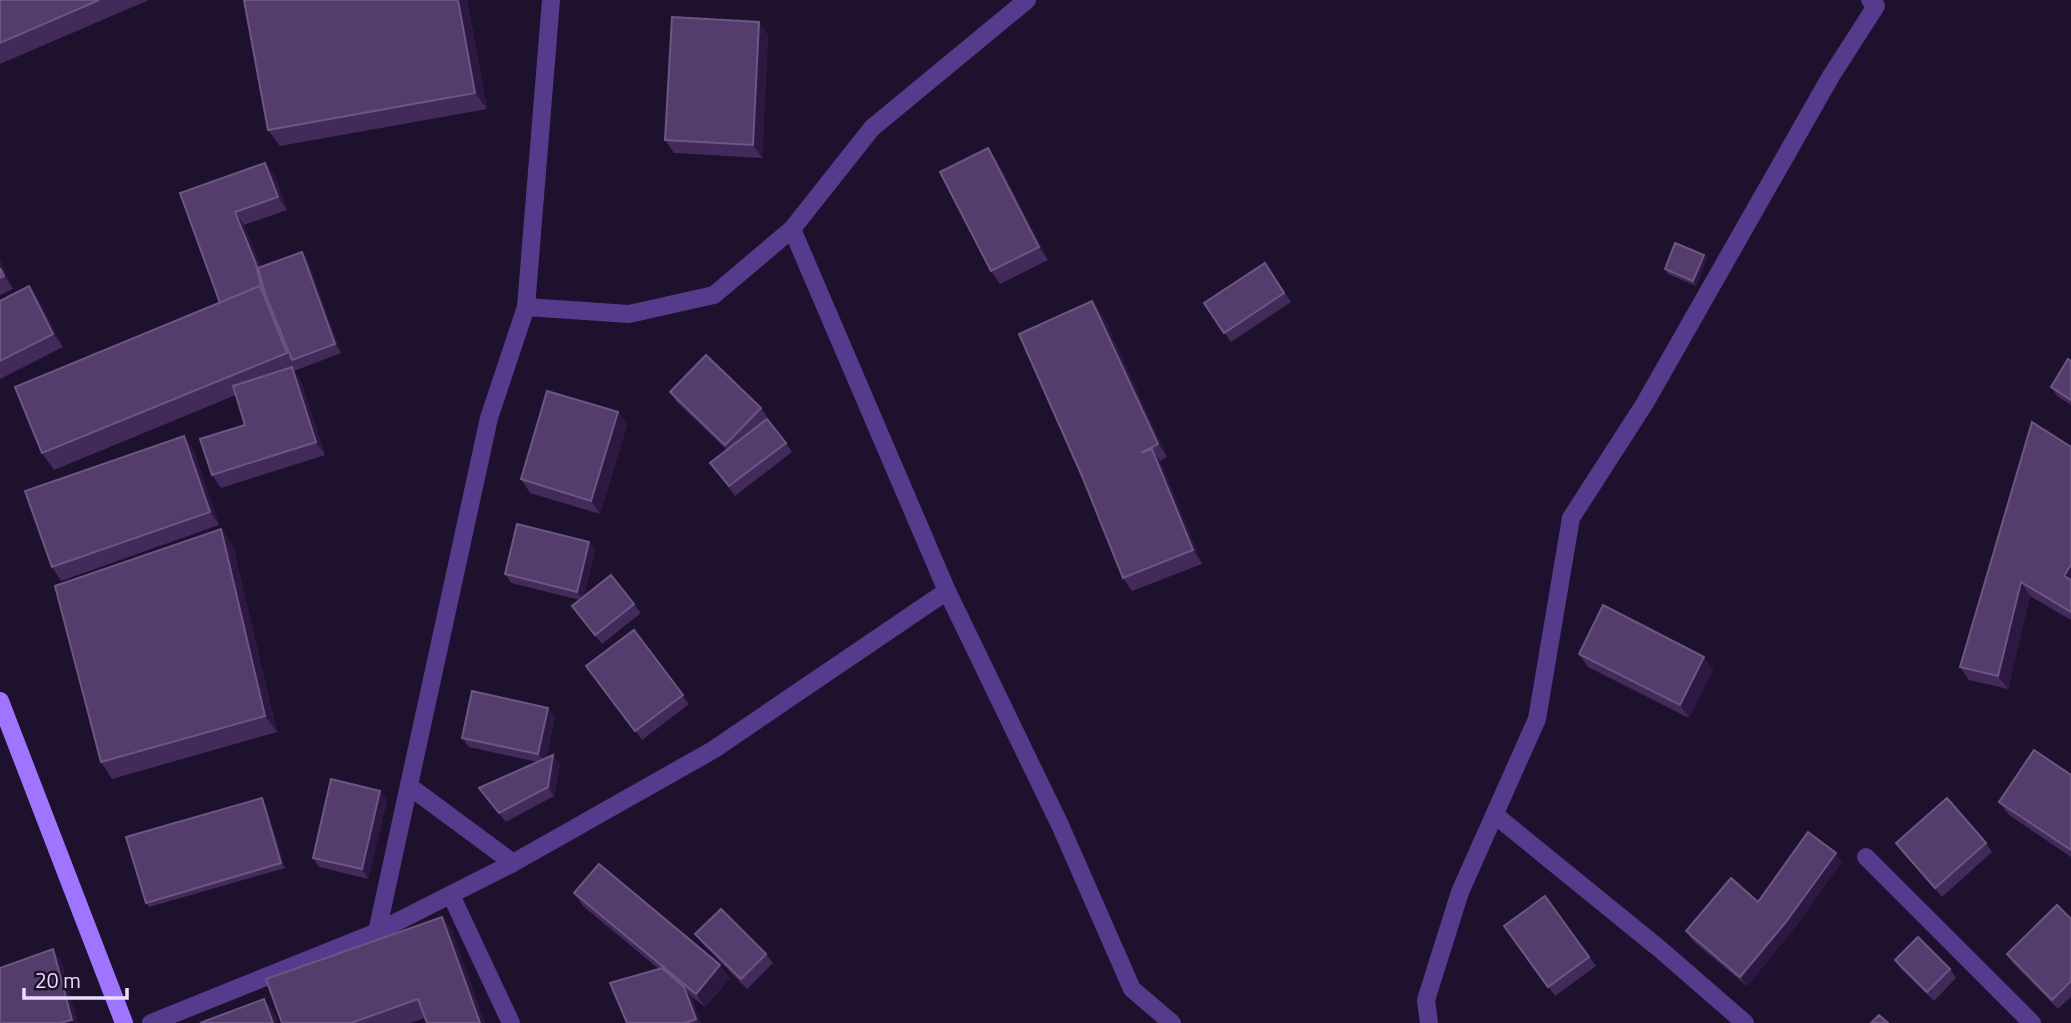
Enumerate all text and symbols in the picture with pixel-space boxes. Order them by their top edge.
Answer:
scale bar [24,956,128,1000]
text: 20 m [35,964,81,996]

